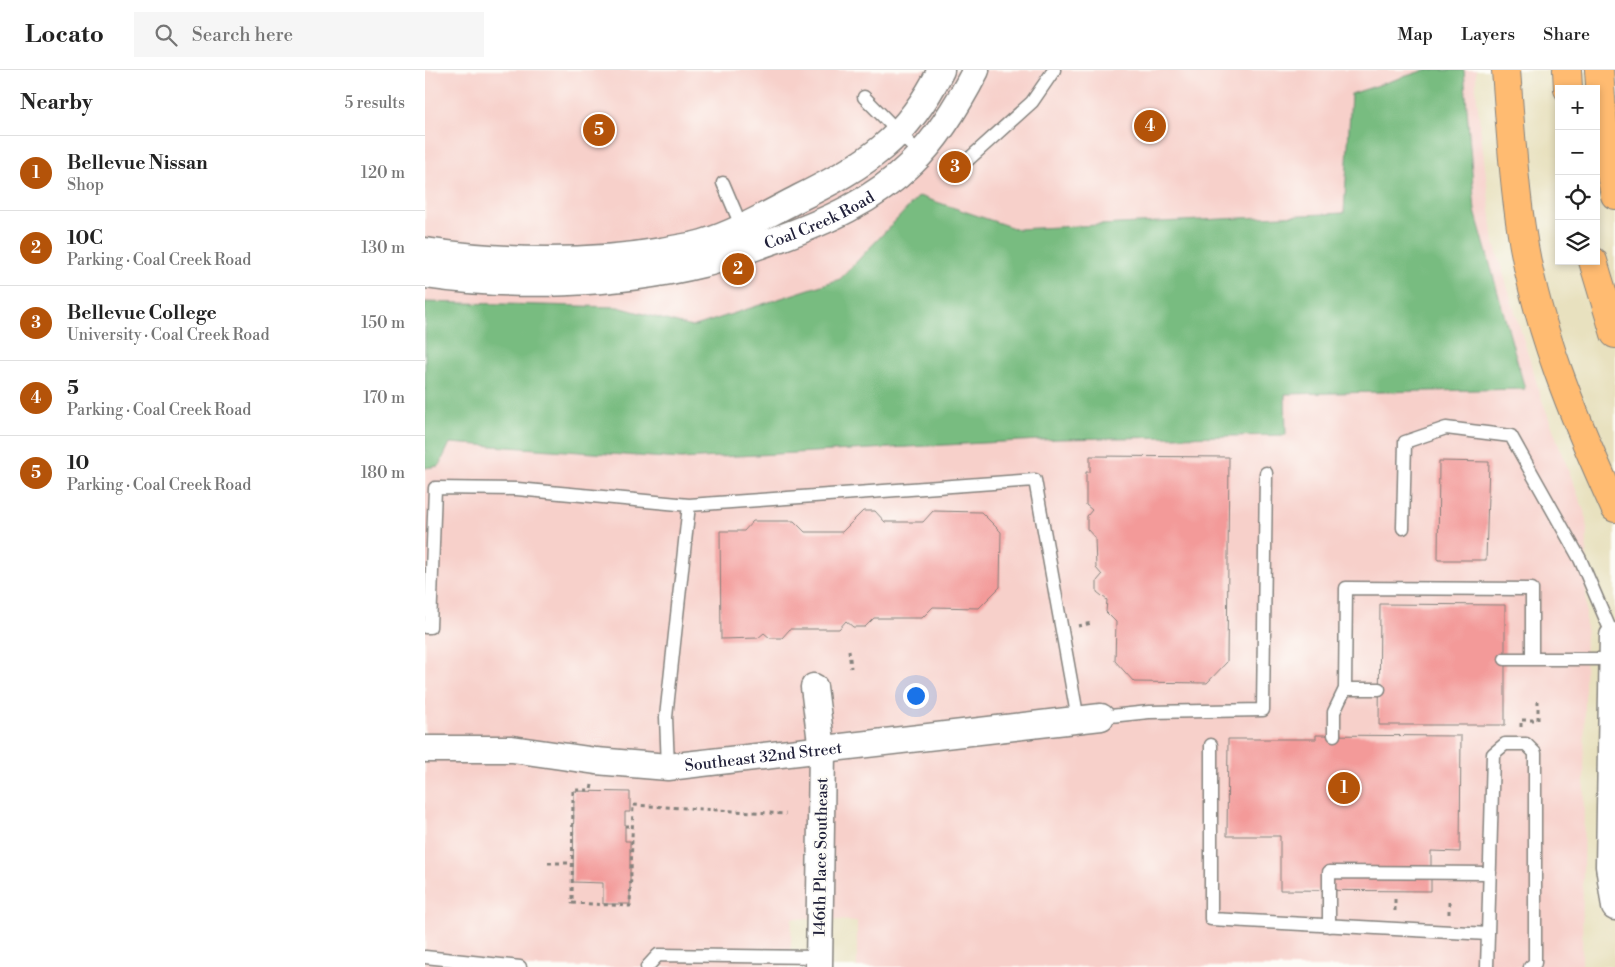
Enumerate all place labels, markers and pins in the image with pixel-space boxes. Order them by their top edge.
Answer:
pin: 4 [1134,107,1166,145]
pin: 5 [583,111,615,149]
pin: 3 [939,148,971,186]
pin: 2 [722,250,754,288]
pin: 1 [1328,769,1360,807]

